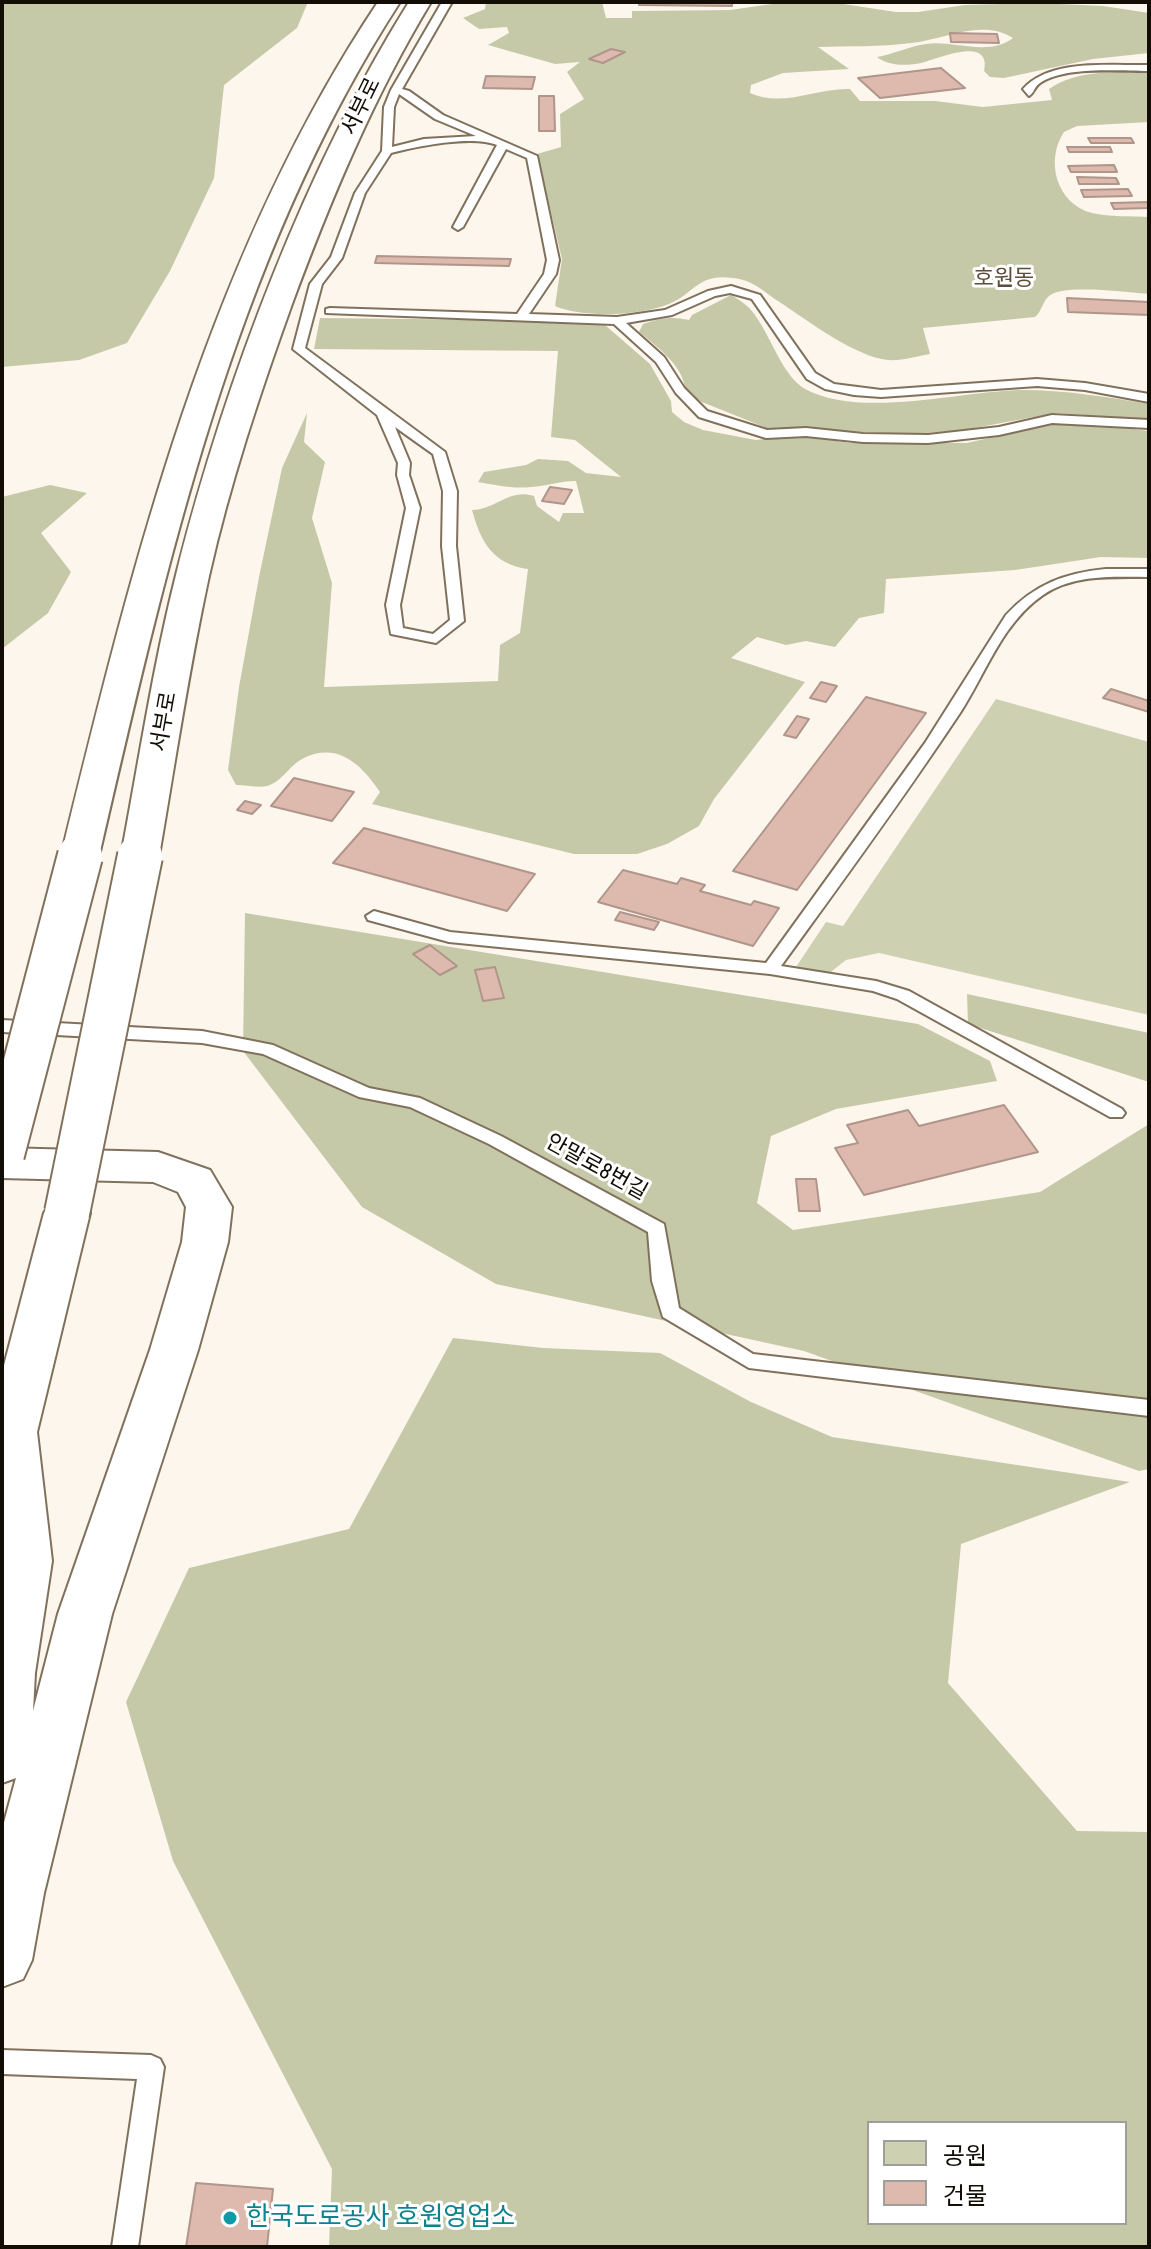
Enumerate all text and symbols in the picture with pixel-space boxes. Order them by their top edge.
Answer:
street label: 서부로 [337,74,387,140]
district label: 호원동 [974,266,1034,292]
street label: 서부로 [147,690,183,754]
street label: 안말로8번길 [541,1129,651,1207]
legend [867,2121,1127,2225]
text: 공원 [943,2142,987,2170]
text: 건물 [943,2182,987,2210]
place label: 한국도로공사 호원영업소 [246,2202,515,2234]
marker: 한국도로공사 호원영업소 [221,2209,239,2227]

